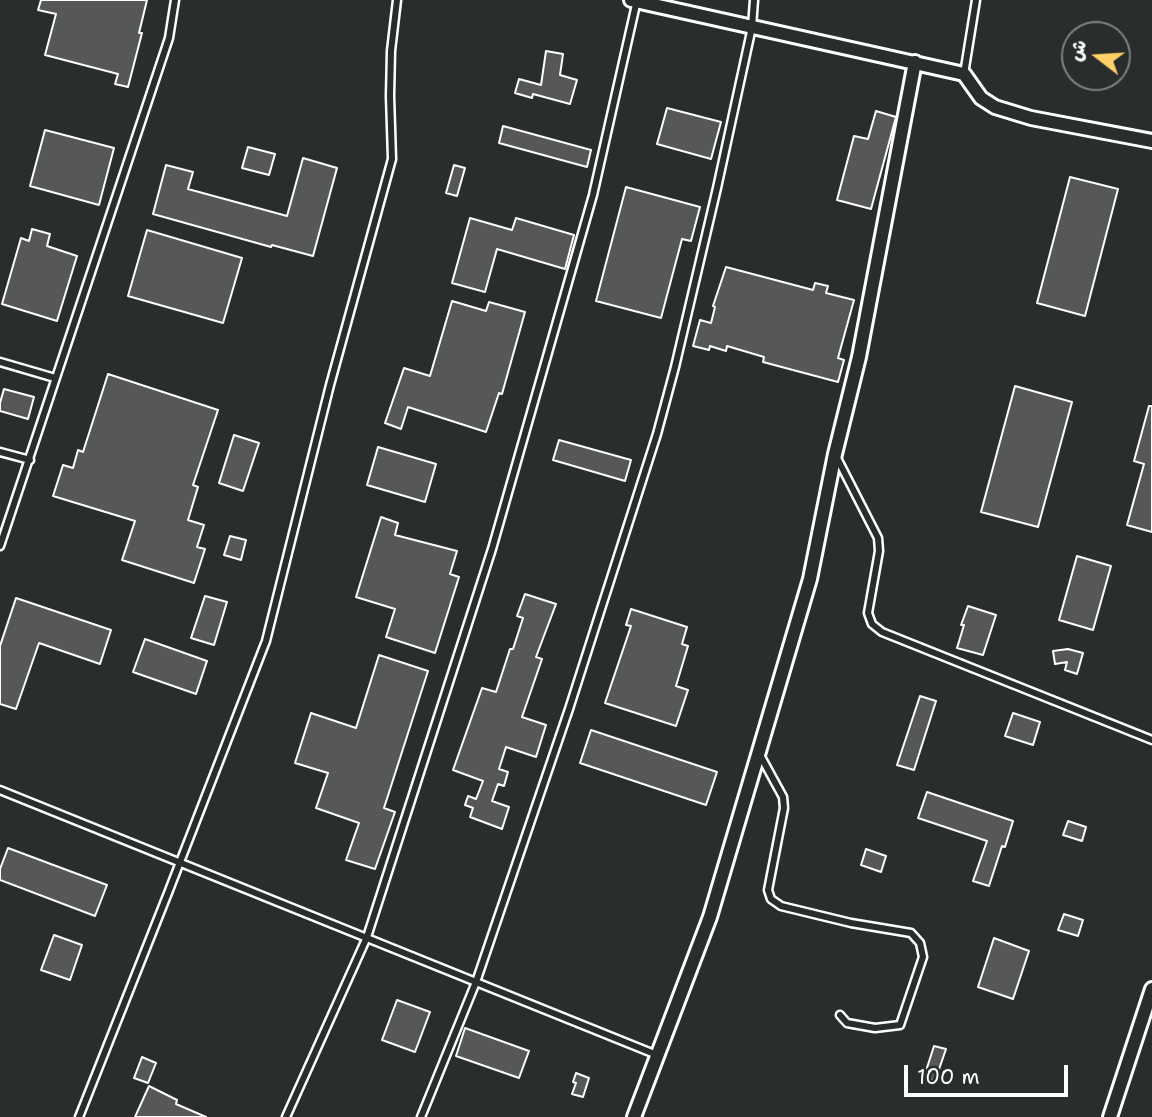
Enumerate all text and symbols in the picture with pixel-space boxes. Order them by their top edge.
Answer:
north arrow [1061,21,1131,91]
text: ش [1062,37,1092,64]
scale bar [907,1050,1072,1094]
text: 100 m [917,1063,980,1091]

